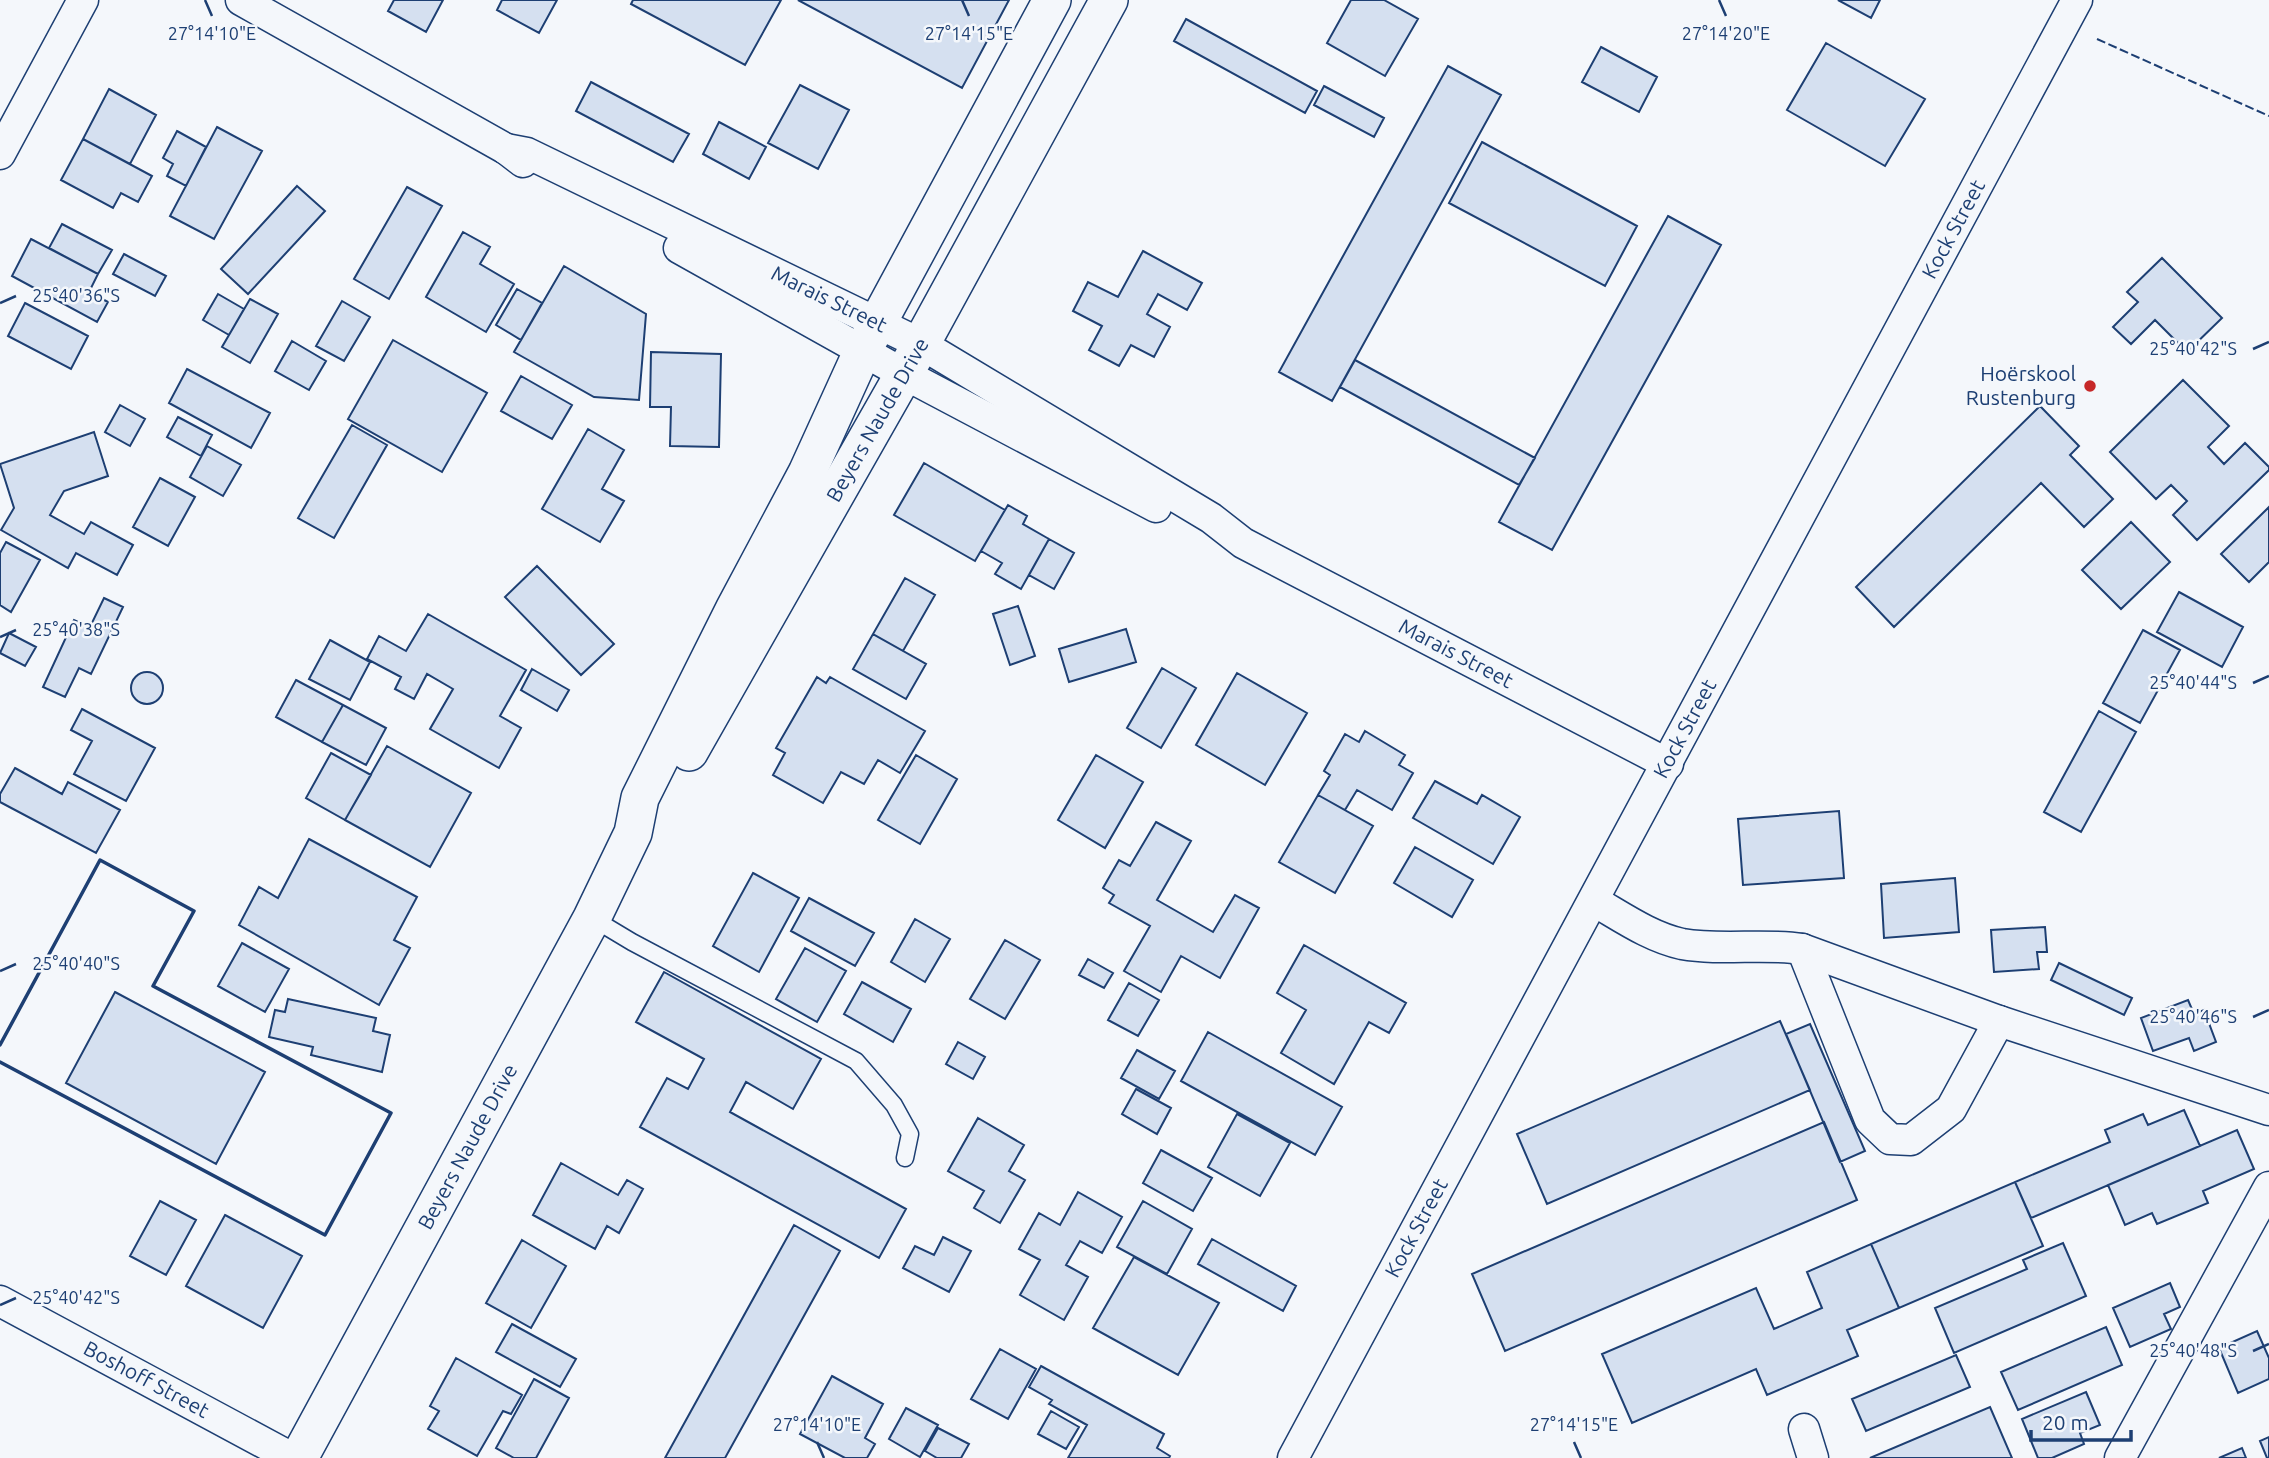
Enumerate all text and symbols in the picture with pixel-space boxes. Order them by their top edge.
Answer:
text: 27°14'10"E [168,23,256,43]
text: 27°14'15"E [925,23,1013,43]
text: 27°14'20"E [1682,23,1770,43]
street label: Kock Street [1916,175,1989,282]
street label: Marais Street [768,260,891,337]
text: 25°40'36"S [32,285,120,305]
street label: Beyers Naude Drive [821,333,933,506]
text: 25°40'42"S [2149,338,2237,358]
place label: Hoërskool Rustenburg [1966,361,2076,409]
marker: Hoërskool Rustenburg [2082,378,2098,394]
street label: Marais Street [1395,613,1518,692]
text: 25°40'38"S [32,619,120,639]
text: 25°40'44"S [2149,672,2237,692]
street label: Kock Street [1648,675,1721,782]
text: 25°40'40"S [32,953,120,973]
text: 25°40'46"S [2149,1006,2237,1026]
street label: Beyers Naude Drive [412,1059,522,1233]
street label: Kock Street [1379,1174,1452,1281]
text: 25°40'42"S [32,1287,120,1307]
street label: Boshoff Street [80,1335,213,1422]
text: 25°40'48"S [2149,1340,2237,1360]
scale bar [2031,1398,2131,1442]
text: 20 m [2042,1410,2089,1434]
text: 27°14'10"E [773,1414,861,1434]
text: 27°14'15"E [1530,1414,1618,1434]

